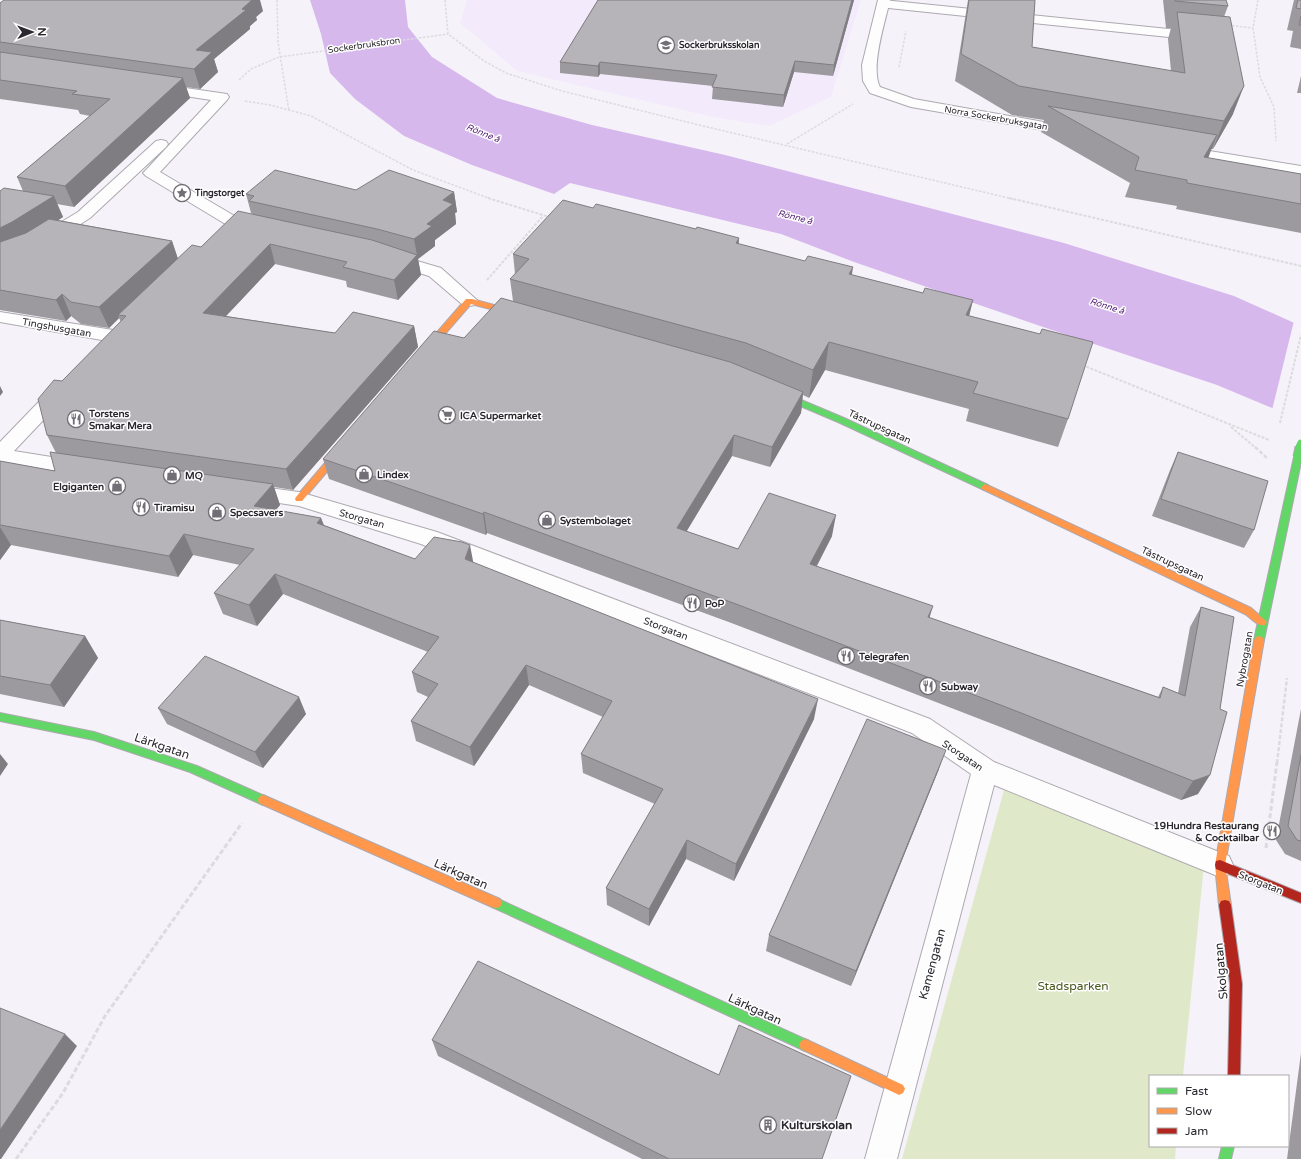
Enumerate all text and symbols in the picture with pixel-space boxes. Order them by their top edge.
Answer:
north arrow [12,12,52,52]
text: N [35,27,48,36]
street label: Sockerbruksbron [327,35,401,56]
school or university icon: Sockerbruksskolan [656,35,676,55]
place label: Sockerbruksskolan [679,40,759,51]
street label: Norra Sockerbruksgatan [944,104,1048,133]
water label: Rönne å [464,122,502,146]
place icon: Tingstorget [172,183,192,203]
place label: Tingstorget [194,188,245,199]
water label: Rönne å [776,208,814,227]
water label: Rönne å [1088,296,1126,317]
street label: Tingshusgatan [21,316,92,340]
supermarket icon: ICA Supermarket [437,405,457,425]
street label: Tåstrupsgatan [846,407,913,447]
place label: Torstens Smakar Mera [88,408,152,432]
restaurant icon: Torstens Smakar Mera [66,409,86,429]
place label: ICA Supermarket [460,410,541,422]
shop icon: Lindex [354,464,374,484]
shop icon: MQ [162,465,182,485]
place label: Lindex [377,469,409,481]
place label: MQ [185,470,203,482]
shop icon: Elgiganten [107,476,127,496]
place label: Elgiganten [53,481,104,493]
restaurant icon: Tiramisu [131,497,151,517]
place label: Tiramisu [153,502,195,514]
shop icon: Specsavers [207,502,227,522]
place label: Specsavers [230,507,283,519]
street label: Storgatan [338,507,386,531]
shop icon: Systembolaget [537,510,557,530]
place label: Systembolaget [560,515,631,527]
street label: Tåstrupsgatan [1139,544,1206,584]
restaurant icon: PoP [682,593,702,613]
place label: PoP [705,598,725,610]
street label: Storgatan [642,615,690,643]
street label: Nybrogatan [1234,630,1256,688]
restaurant icon: Telegrafen [836,646,856,666]
place label: Telegrafen [858,651,909,663]
restaurant icon: Subway [918,676,938,696]
place label: Subway [941,681,979,693]
street label: Lärkgatan [133,730,191,762]
street label: Storgatan [940,738,985,774]
place label: 19Hundra Restaurang & Cocktailbar [1154,820,1259,844]
restaurant icon: 19Hundra Restaurang & Cocktailbar [1262,821,1282,841]
street label: Lärkgatan [432,856,490,892]
street label: Storgatan [1237,869,1285,897]
street label: Kamengatan [916,927,948,1001]
street label: Skolgatan [1212,942,1230,1000]
park label: Stadsparken [1037,979,1109,993]
street label: Lärkgatan [726,991,784,1027]
legend [1149,1075,1289,1147]
text: Fast [1185,1084,1209,1098]
text: Slow [1185,1104,1212,1118]
building icon: Kulturskolan [758,1115,778,1135]
place label: Kulturskolan [781,1118,852,1132]
text: Jam [1185,1124,1208,1138]

